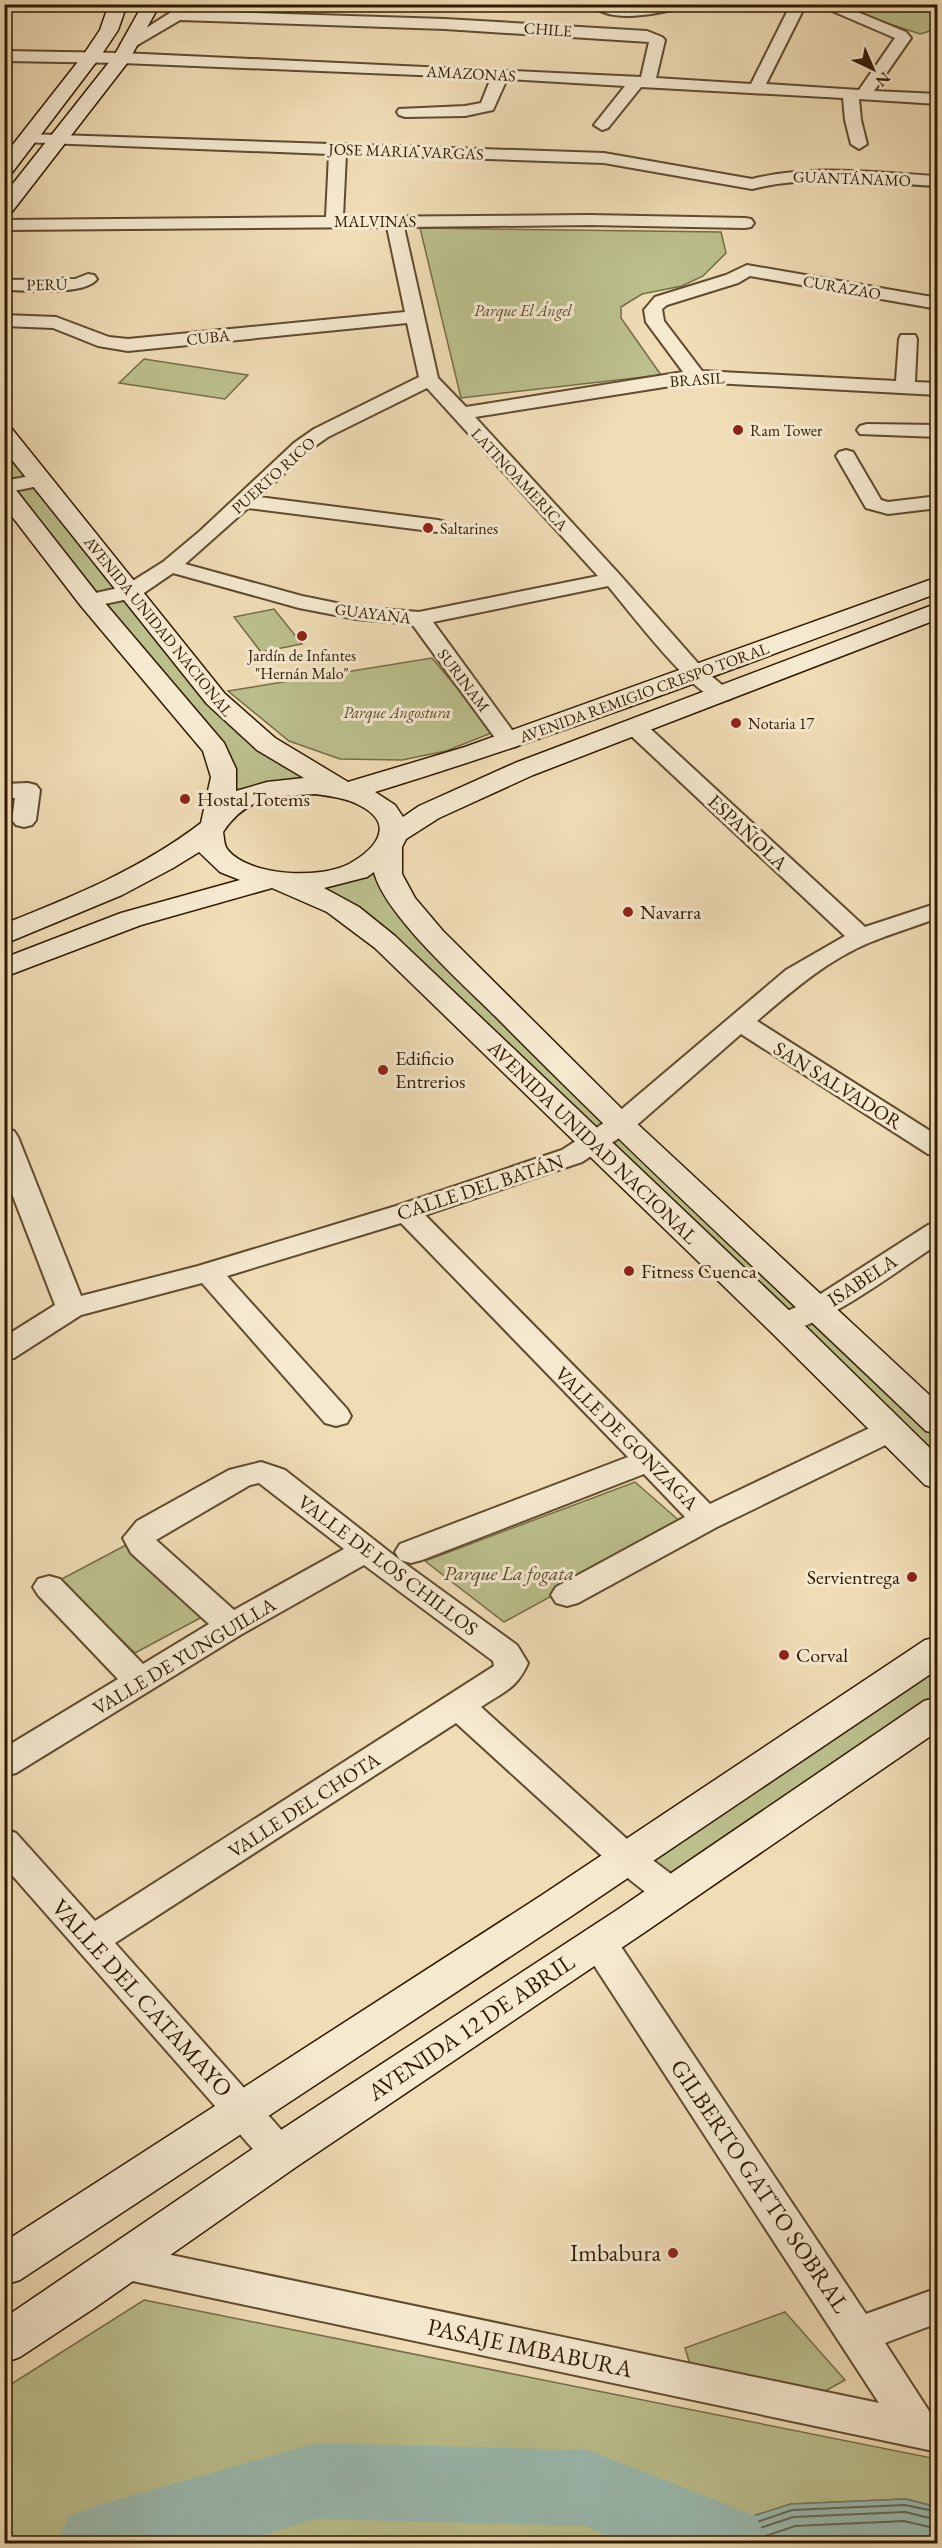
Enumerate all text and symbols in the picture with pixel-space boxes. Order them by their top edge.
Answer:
street label: CHILE [523,17,573,42]
north arrow [843,39,903,99]
street label: AMAZONAS [425,61,516,86]
text: N [871,67,895,92]
street label: JOSE MARIA VARGAS [326,138,484,165]
street label: GUANTÁNAMO [793,166,911,191]
street label: MALVINAS [334,211,416,232]
street label: CURAZAO [801,270,883,305]
street label: PERÚ [26,274,68,295]
park label: Parque El Ángel [474,300,572,322]
street label: CUBA [185,325,232,350]
street label: BRASIL [669,367,726,392]
place label: Ram Tower [750,420,823,441]
street label: LATINOAMERICA [467,423,573,536]
marker: Ram Tower [731,423,745,437]
street label: PUERTO RICO [227,432,320,519]
place label: Saltarines [440,518,498,539]
marker: Saltarines [421,521,435,535]
street label: AVENIDA UNIDAD NACIONAL [79,531,238,721]
street label: GUAYANA [334,598,413,629]
marker: Jardín de Infantes "Hernán Malo" [295,629,309,643]
street label: AVENIDA REMIGIO CRESPO TORAL [516,637,772,748]
street label: SURINAM [433,644,494,716]
place label: Jardín de Infantes "Hernán Malo" [246,645,356,684]
park label: Parque Angostura [343,702,451,724]
place label: Notaria 17 [748,713,815,734]
marker: Notaria 17 [729,716,743,730]
place label: Hostal Totems [197,786,310,812]
street label: ESPAÑOLA [702,788,794,876]
marker: Hostal Totems [178,792,192,806]
place label: Navarra [640,899,701,925]
marker: Navarra [621,905,635,919]
street label: AVENIDA UNIDAD NACIONAL [482,1034,704,1250]
street label: SAN SALVADOR [769,1035,908,1135]
place label: Edificio Entrerios [395,1045,466,1094]
marker: Edificio Entrerios [376,1063,390,1077]
street label: CALLE DEL BATÁN [393,1148,567,1226]
street label: ISABELA [822,1248,902,1312]
place label: Fitness Cuenca [641,1258,757,1284]
marker: Fitness Cuenca [622,1264,636,1278]
street label: VALLE DE GONZAGA [550,1361,705,1516]
street label: VALLE DE LOS CHILLOS [293,1489,483,1641]
park label: Parque La fogata [444,1560,574,1587]
place label: Servientrega [807,1564,900,1590]
marker: Servientrega [905,1570,919,1584]
street label: VALLE DE YUNGUILLA [88,1591,280,1721]
place label: Corval [796,1642,848,1668]
marker: Corval [777,1648,791,1662]
street label: VALLE DEL CHOTA [223,1746,385,1864]
street label: VALLE DEL CATAMAYO [45,1892,240,2103]
street label: AVENIDA 12 DE ABRIL [360,1946,580,2108]
street label: GILBERTO GATTO SOBRAL [664,2053,857,2319]
place label: Imbabura [570,2237,661,2268]
marker: Imbabura [666,2246,680,2260]
street label: PASAJE IMBABURA [425,2311,636,2384]

